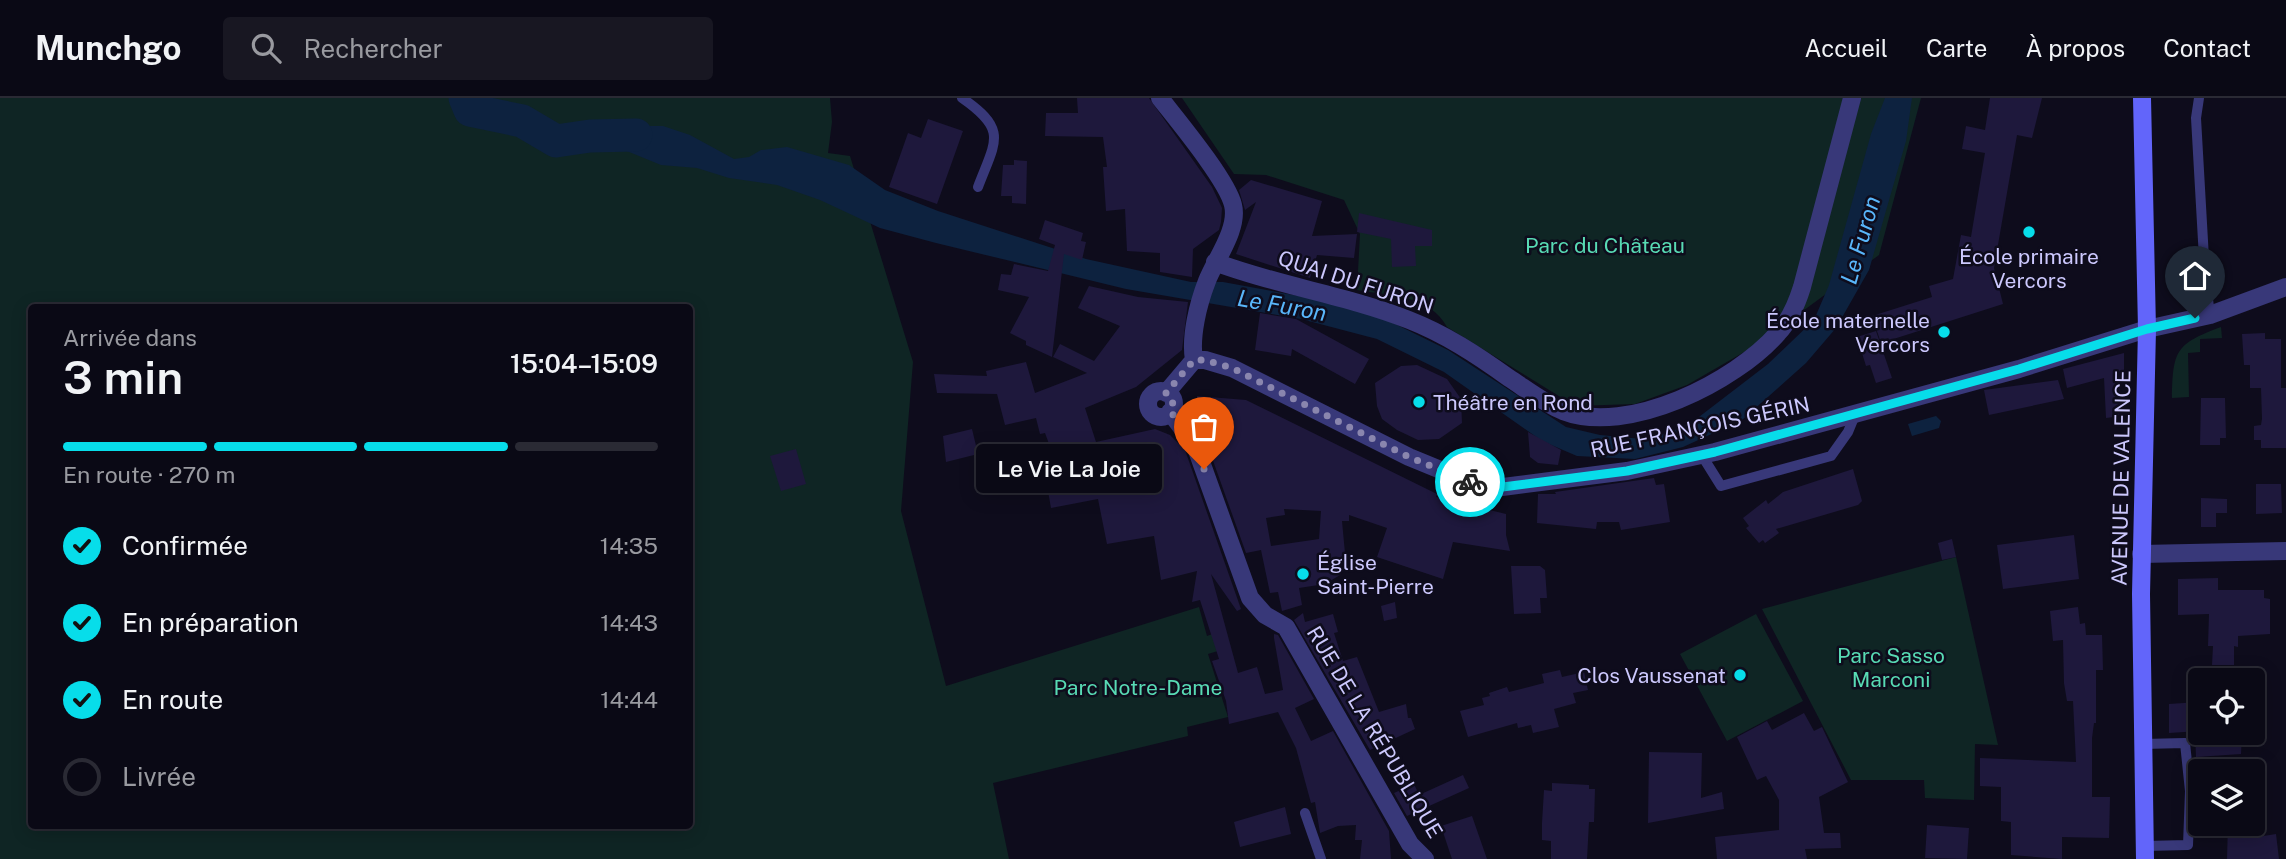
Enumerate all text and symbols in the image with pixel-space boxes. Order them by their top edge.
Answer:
search box [223,17,713,80]
text: Munchgo [35,29,181,67]
icon: search [247,29,285,67]
text: Rechercher [303,33,443,64]
text: Accueil [1805,34,1888,62]
text: Carte [1926,34,1987,62]
text: À propos [2025,34,2125,62]
text: Contact [2163,34,2251,62]
water label: Le Furon [1835,193,1885,287]
marker: École primaire Vercors [2021,224,2037,240]
park label: Parc du Château [1525,233,1685,258]
place label: École primaire Vercors [1959,244,2099,293]
street label: QUAI DU FURON [1275,245,1437,319]
pin [2165,246,2225,318]
icon: home [2176,257,2214,295]
water label: Le Furon [1235,284,1329,326]
place label: École maternelle Vercors [1766,308,1930,357]
text: Arrivée dans [63,324,197,351]
marker: École maternelle Vercors [1936,324,1952,340]
text: 15:04–15:09 [510,348,658,379]
text: 3 min [63,350,183,404]
street label: AVENUE DE VALENCE [2107,370,2135,586]
place label: Théâtre en Rond [1433,390,1593,415]
street label: RUE FRANÇOIS GÉRIN [1588,392,1812,462]
marker: Théâtre en Rond [1411,394,1427,410]
pin [1174,397,1234,469]
icon: bag [1185,408,1223,446]
callout: Le Vie La Joie [976,444,1162,494]
courier [1435,447,1505,517]
text: Le Vie La Joie [997,455,1141,482]
text: En route · 270 m [63,461,235,488]
icon: bike [1451,463,1489,501]
icon: check [63,527,101,565]
text: Confirmée [122,530,248,561]
text: 14:35 [600,532,658,559]
place label: Église Saint-Pierre [1317,550,1434,599]
marker: Église Saint-Pierre [1295,566,1311,582]
icon: check [63,604,101,642]
text: En préparation [122,607,299,638]
text: 14:43 [600,609,658,636]
street label: RUE DE LA RÉPUBLIQUE [1302,622,1448,842]
park label: Parc Sasso Marconi [1837,643,1945,692]
place label: Clos Vaussenat [1577,663,1726,688]
marker: Clos Vaussenat [1732,667,1748,683]
map controls [2188,668,2265,836]
button: locate [2188,668,2265,745]
park label: Parc Notre-Dame [1054,675,1222,700]
icon: check [63,681,101,719]
text: En route [122,684,223,715]
text: 14:44 [600,686,658,713]
button: layers [2188,759,2265,836]
text: Livrée [122,761,196,792]

